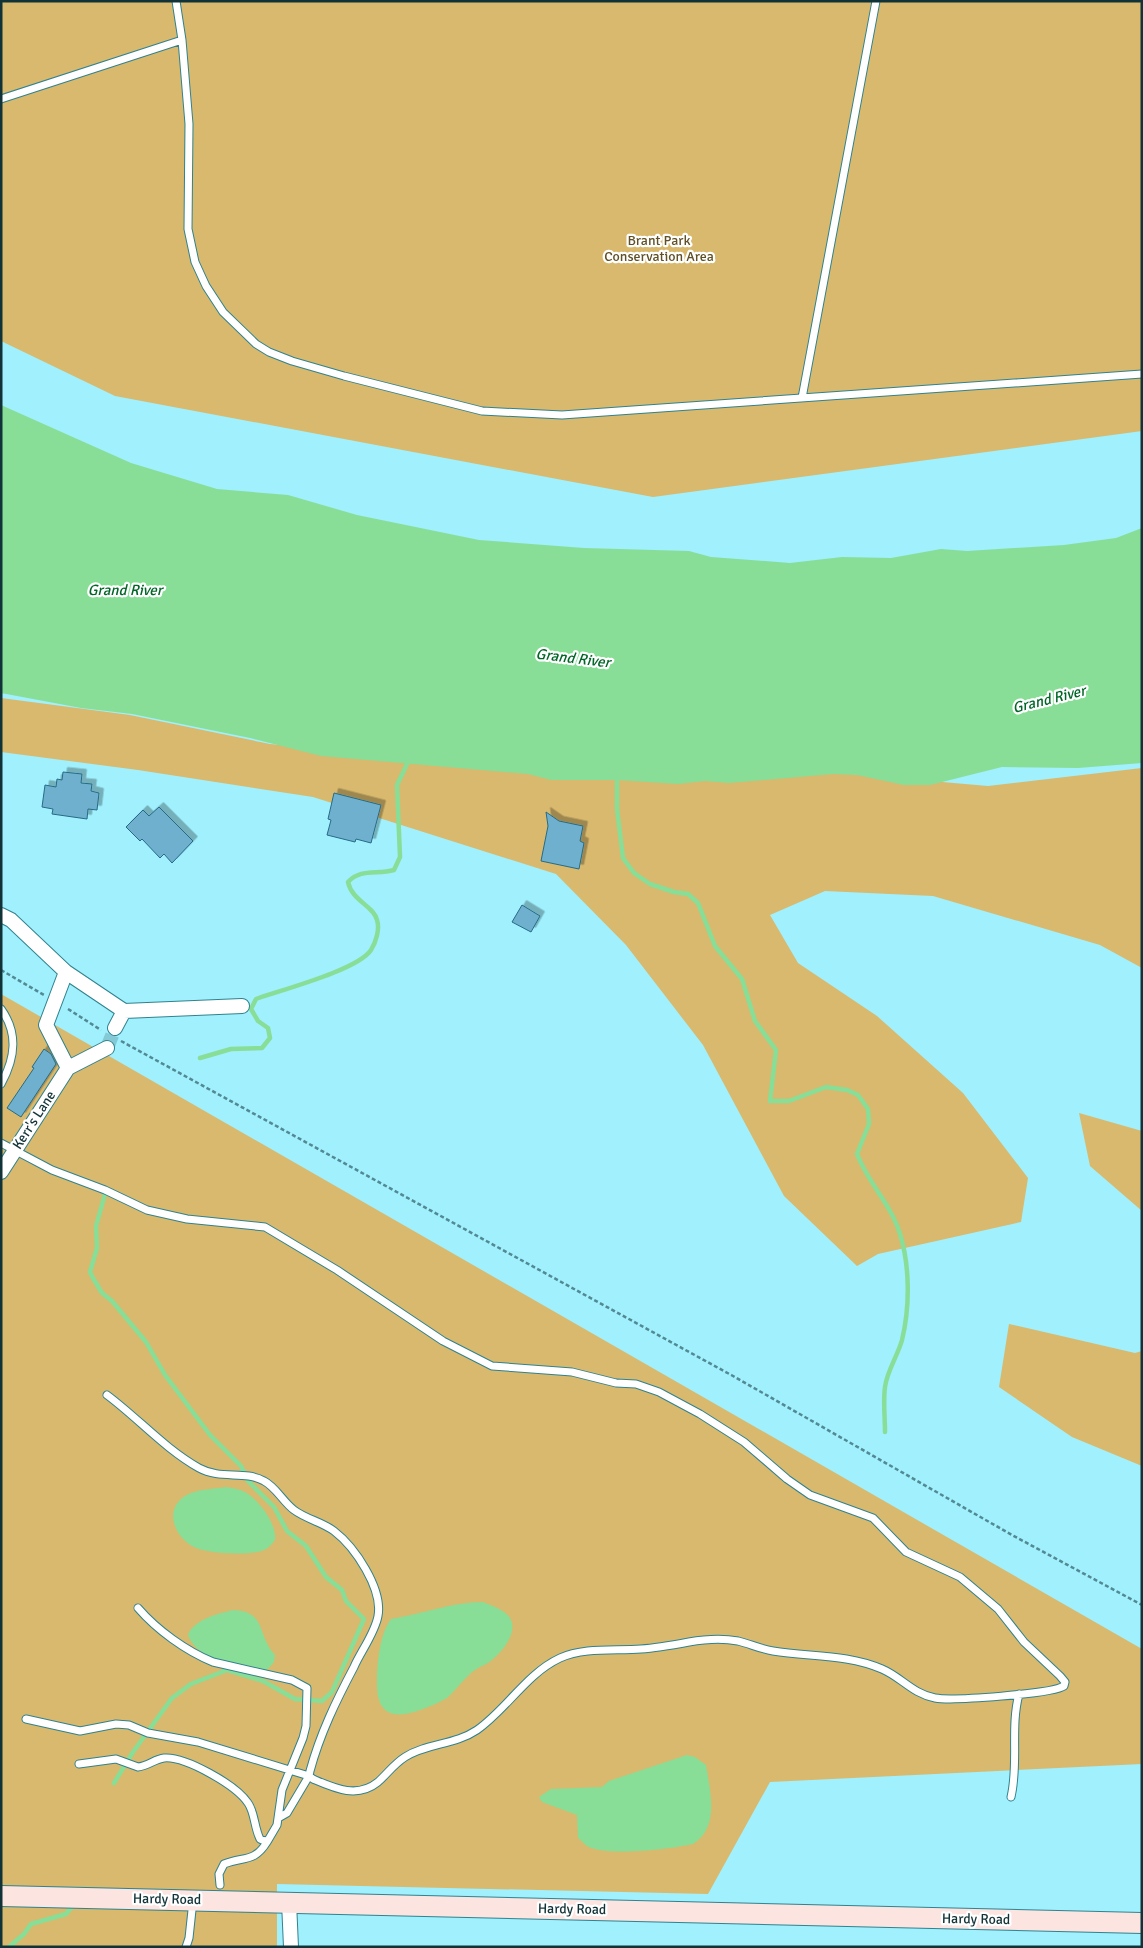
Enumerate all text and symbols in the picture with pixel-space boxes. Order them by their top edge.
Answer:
park label: Brant Park Conservation Area [604,232,714,265]
water label: Grand River [88,581,165,599]
water label: Grand River [535,645,614,672]
water label: Grand River [1011,681,1090,717]
street label: Kerr's Lane [9,1088,59,1152]
street label: Hardy Road [133,1890,201,1908]
street label: Hardy Road [538,1900,606,1918]
street label: Hardy Road [942,1910,1010,1928]

